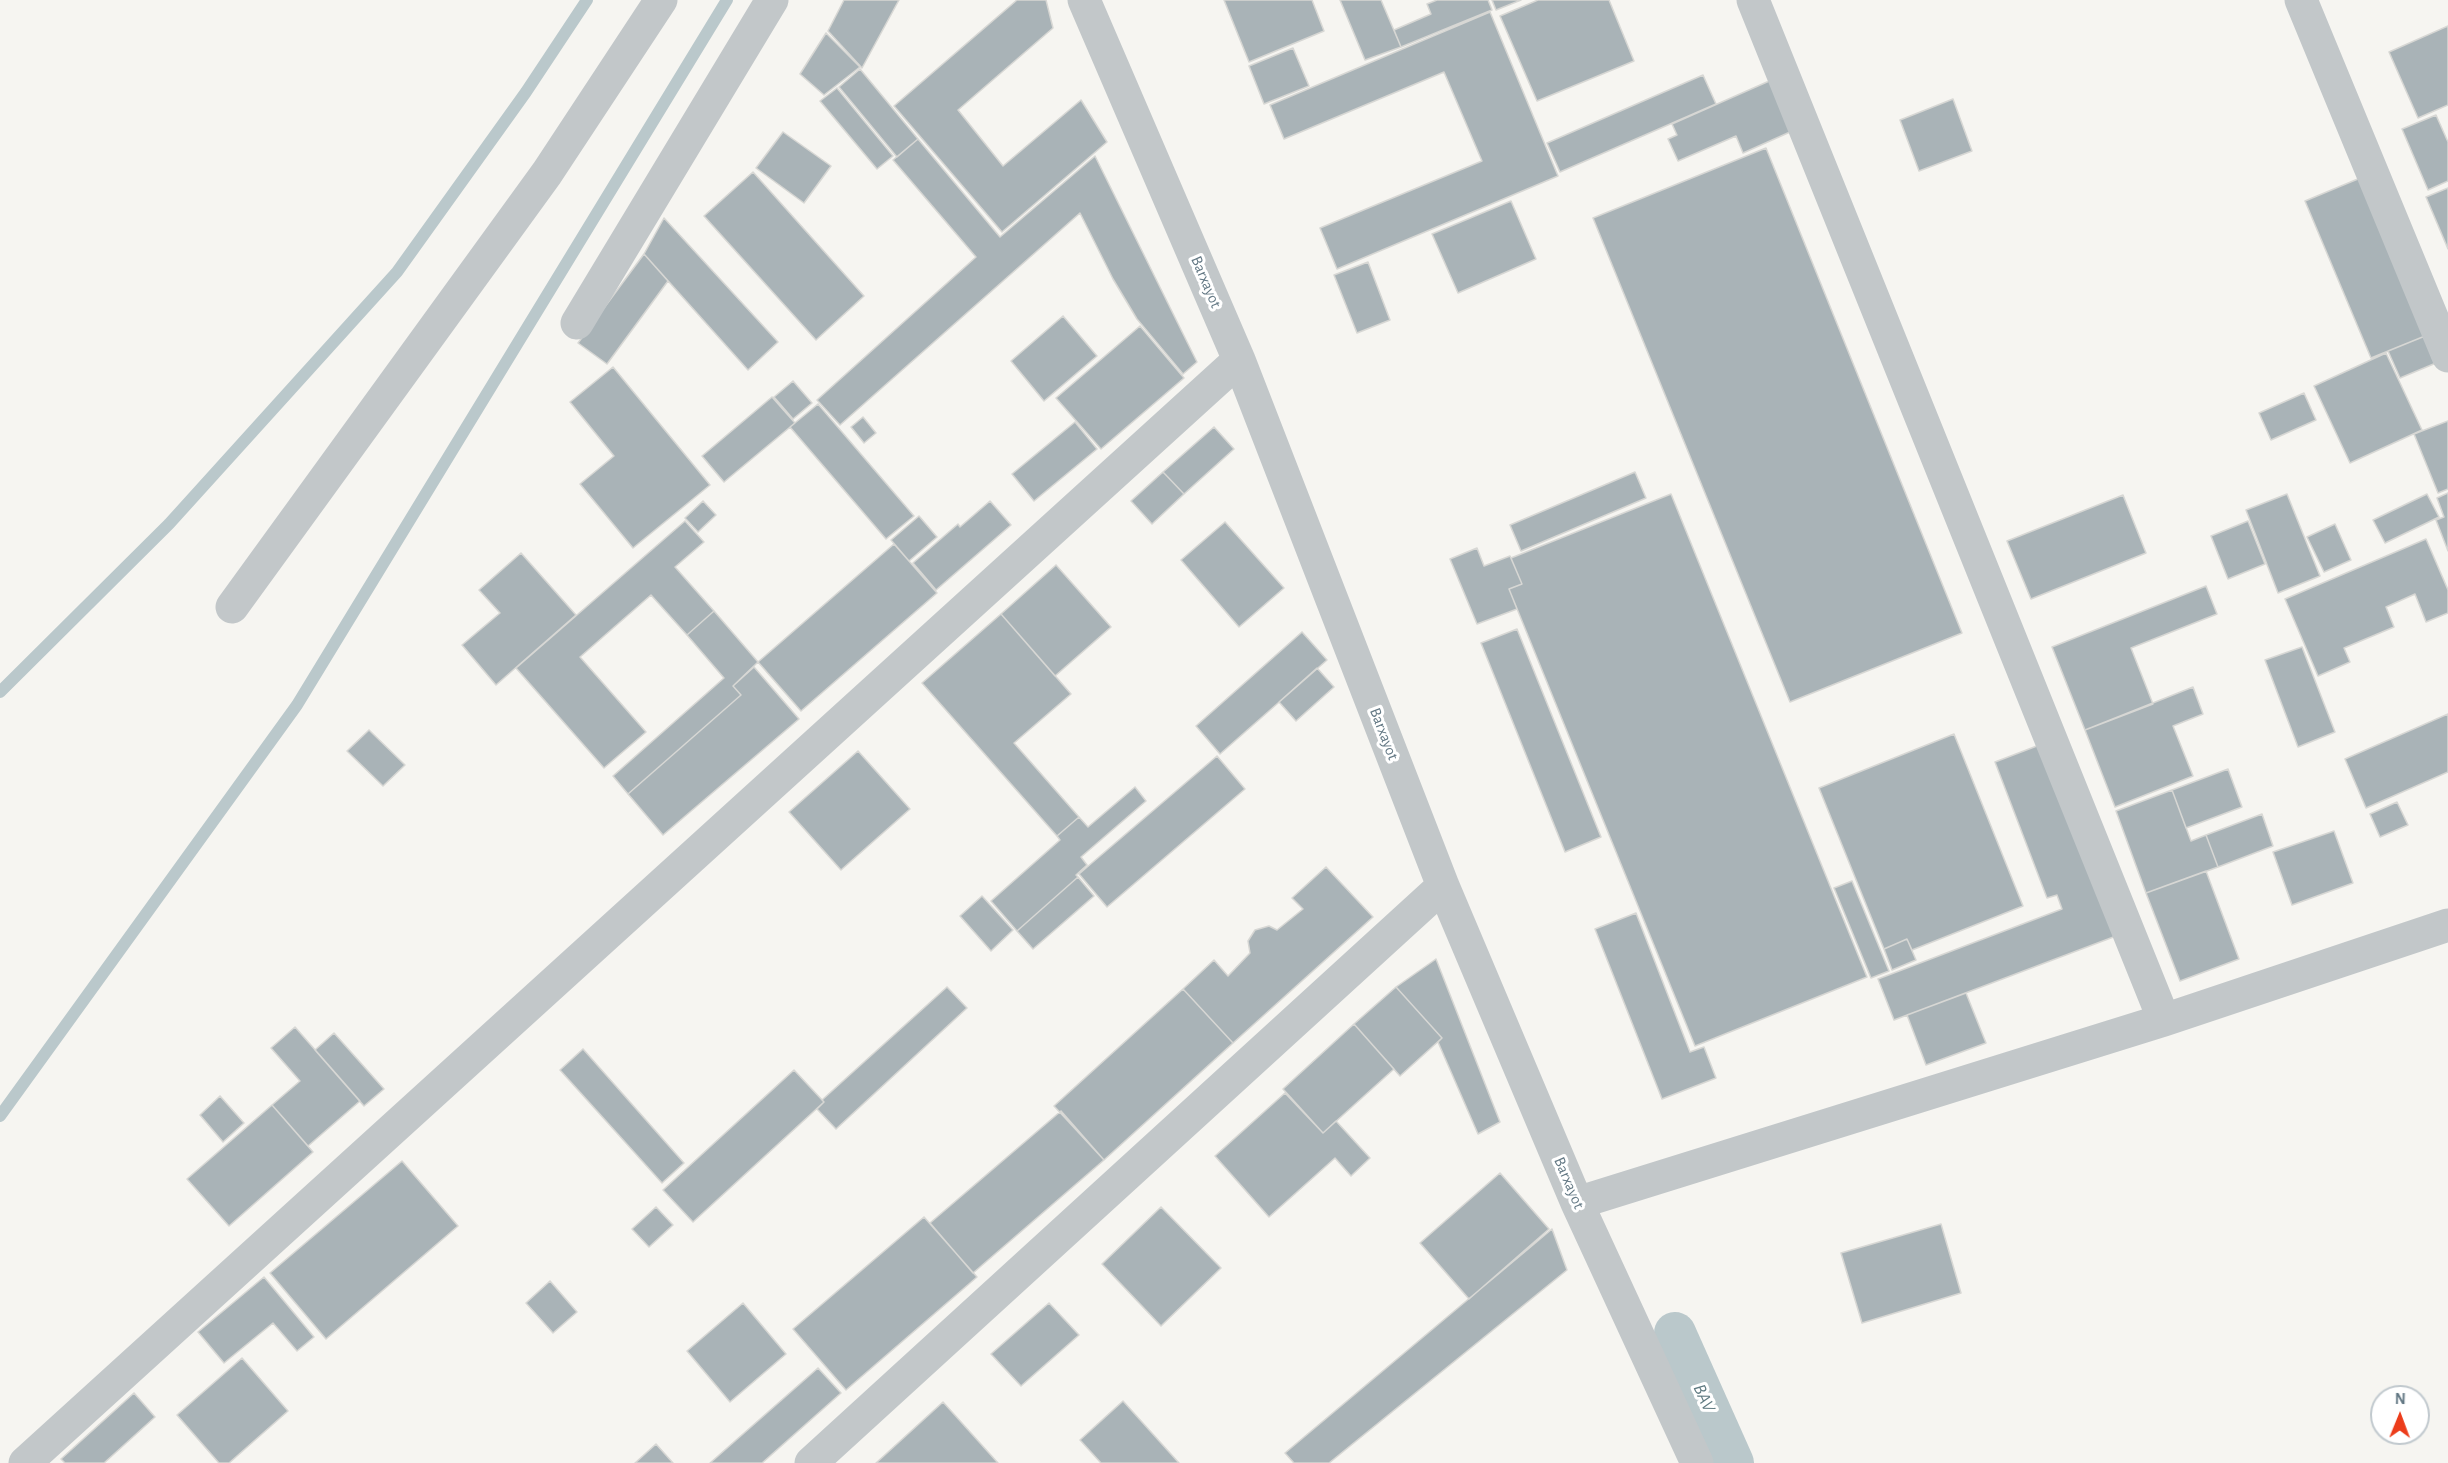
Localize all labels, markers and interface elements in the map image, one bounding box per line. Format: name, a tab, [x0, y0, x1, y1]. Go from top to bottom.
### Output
street label: Barxayot	[1187, 253, 1225, 311]
street label: Barxayot	[1365, 705, 1403, 763]
street label: Barxayot	[1550, 1154, 1588, 1212]
water label: BAV	[1688, 1381, 1720, 1415]
north arrow	[2370, 1385, 2430, 1445]
text: N	[2395, 1391, 2406, 1407]

